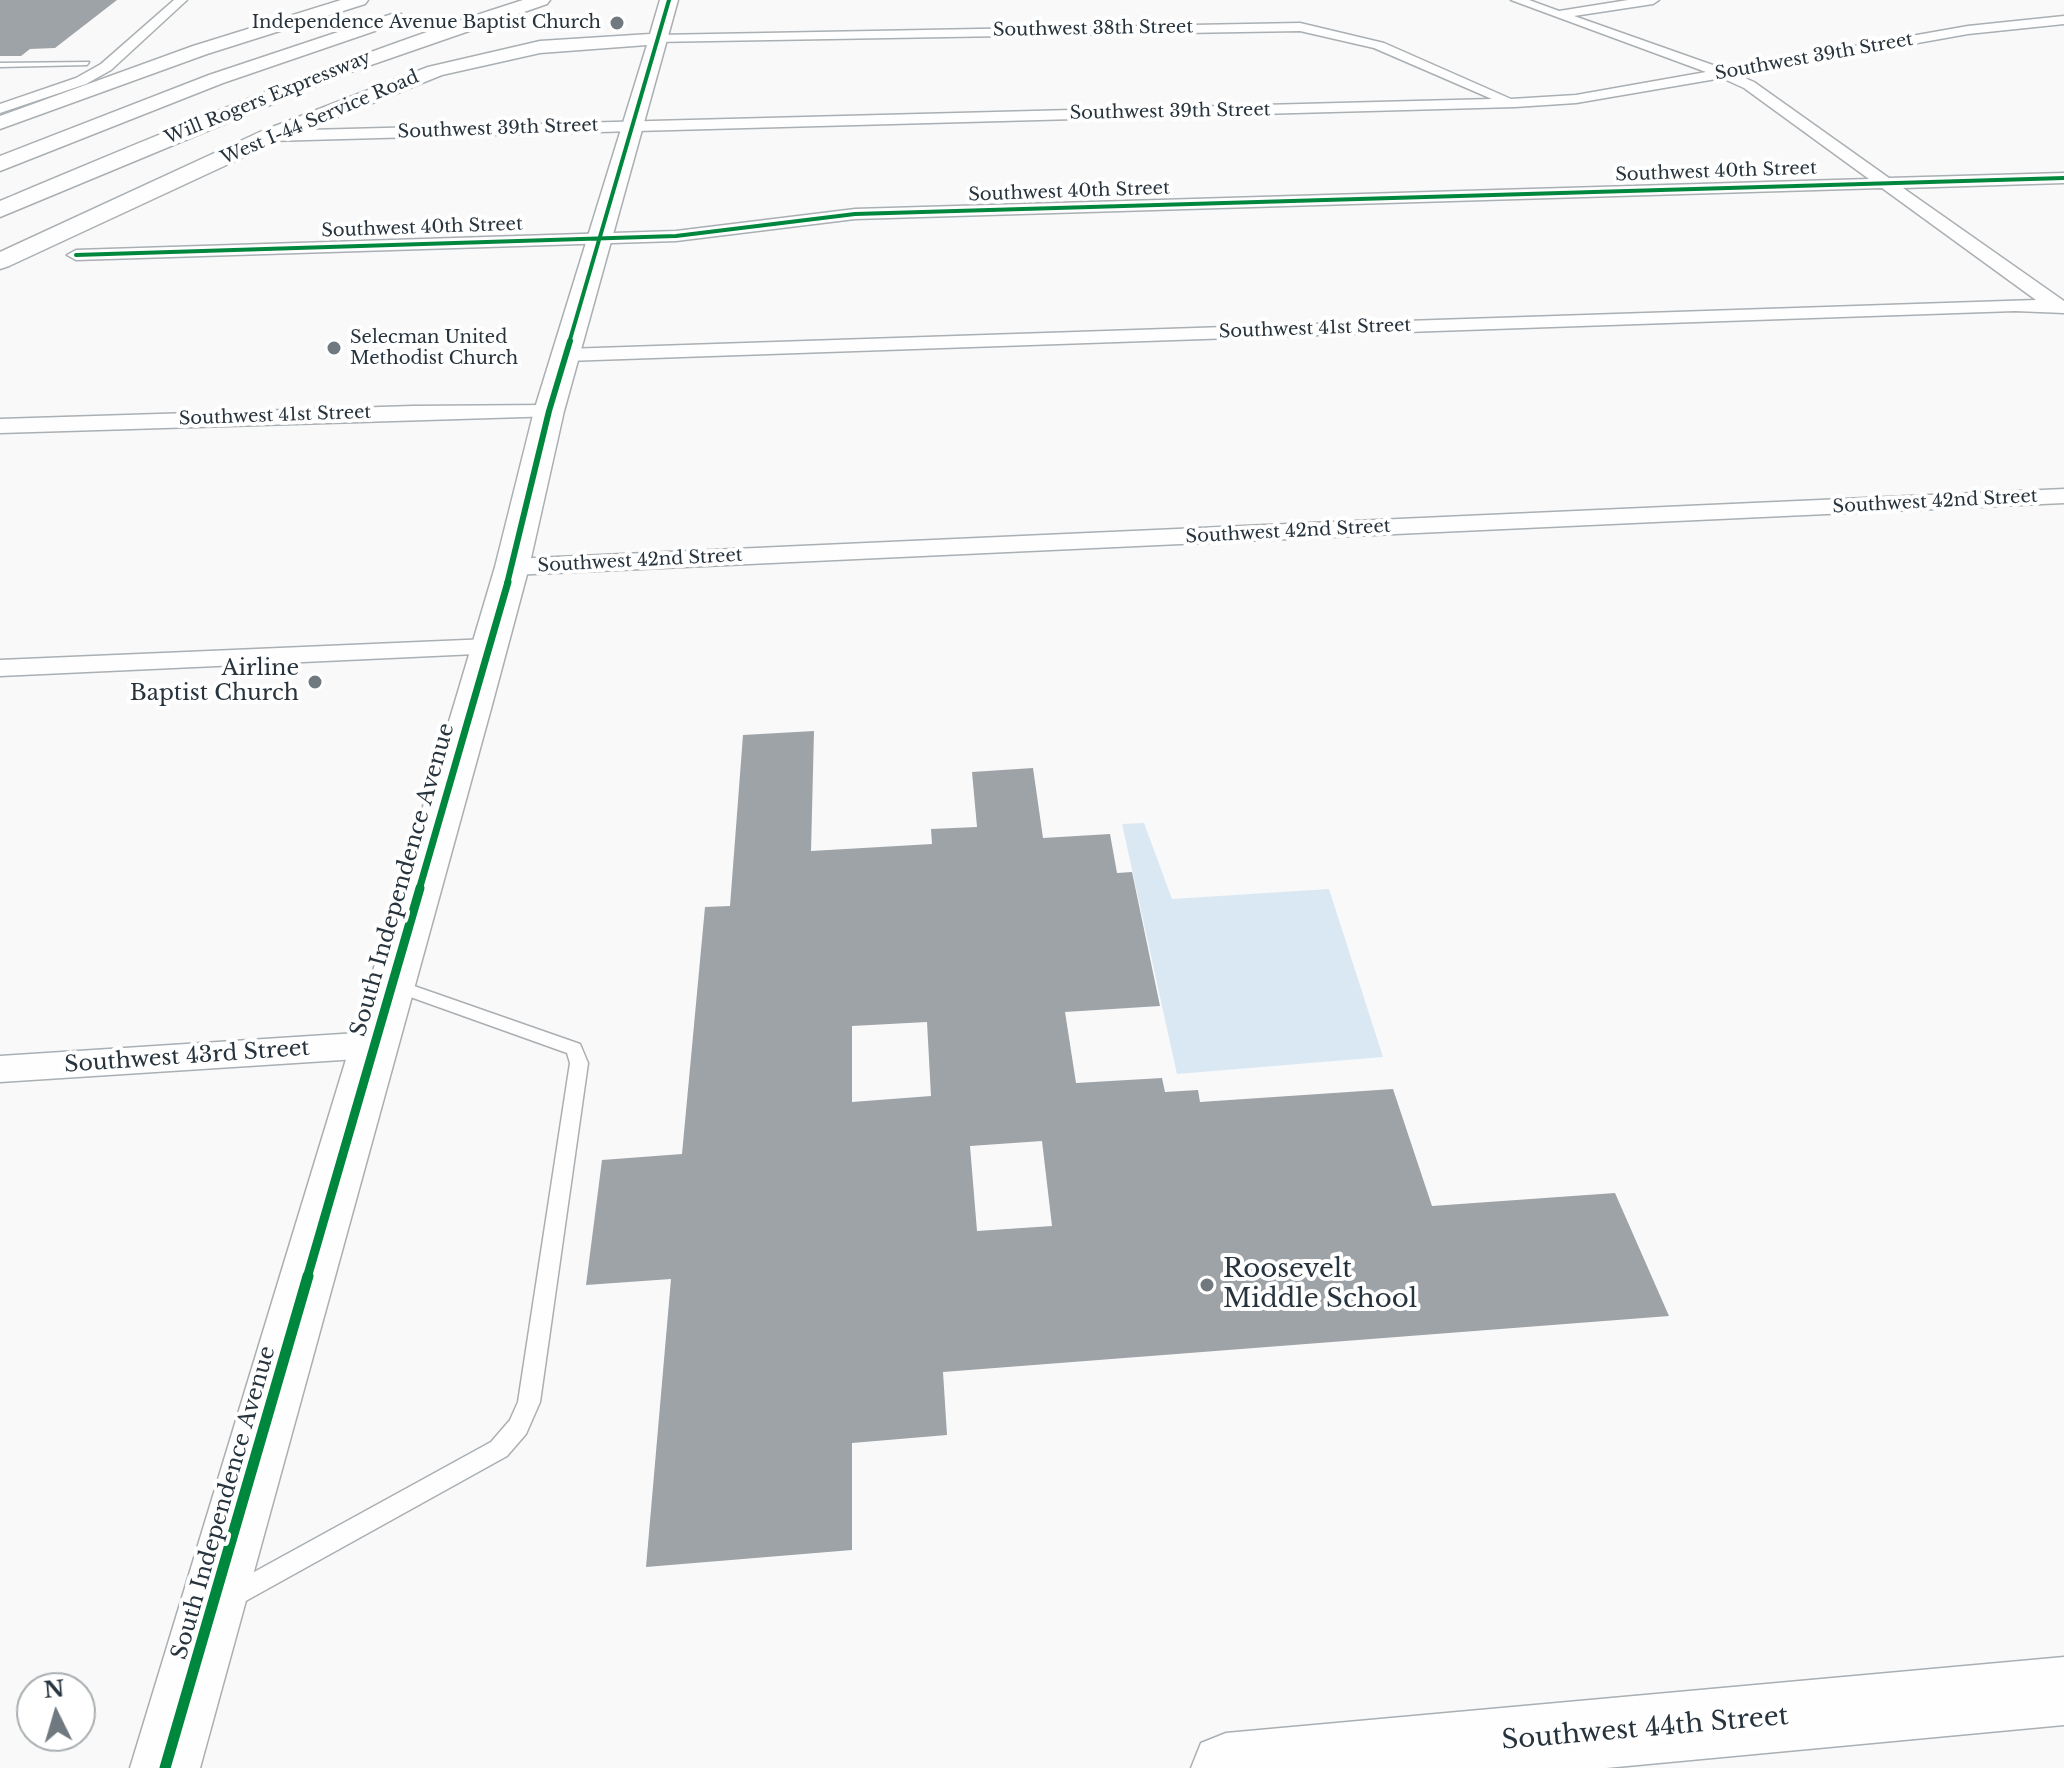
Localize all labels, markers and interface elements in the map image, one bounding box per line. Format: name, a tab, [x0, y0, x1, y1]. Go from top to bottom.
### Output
place label: Independence Avenue Baptist Church	[252, 12, 601, 34]
marker: Independence Avenue Baptist Church	[608, 14, 626, 32]
street label: Southwest 38th Street	[993, 16, 1193, 42]
street label: Southwest 39th Street	[1713, 29, 1915, 85]
street label: Will Rogers Expressway	[162, 47, 374, 149]
street label: West I-44 Service Road	[218, 66, 422, 170]
street label: Southwest 39th Street	[1069, 99, 1271, 125]
street label: Southwest 39th Street	[397, 115, 599, 143]
street label: Southwest 40th Street	[1615, 158, 1817, 186]
street label: Southwest 40th Street	[968, 178, 1170, 206]
street label: Southwest 40th Street	[321, 214, 523, 242]
street label: Southwest 41st Street	[1218, 315, 1412, 343]
place label: Selecman United Methodist Church	[350, 327, 518, 370]
marker: Selecman United Methodist Church	[325, 339, 343, 357]
street label: Southwest 41st Street	[178, 402, 372, 430]
street label: Southwest 42nd Street	[1832, 486, 2038, 518]
street label: Southwest 42nd Street	[1185, 516, 1391, 548]
street label: Southwest 42nd Street	[537, 545, 743, 577]
place label: Airline Baptist Church	[130, 656, 299, 708]
marker: Airline Baptist Church	[306, 673, 324, 691]
street label: South Independence Avenue	[346, 720, 460, 1040]
street label: Southwest 43rd Street	[63, 1035, 311, 1079]
place label: Roosevelt Middle School	[1223, 1254, 1417, 1316]
marker: Roosevelt Middle School	[1198, 1276, 1216, 1294]
street label: South Independence Avenue	[167, 1343, 281, 1663]
north arrow	[16, 1672, 96, 1752]
text: N	[43, 1675, 66, 1704]
street label: Southwest 44th Street	[1500, 1701, 1790, 1757]

